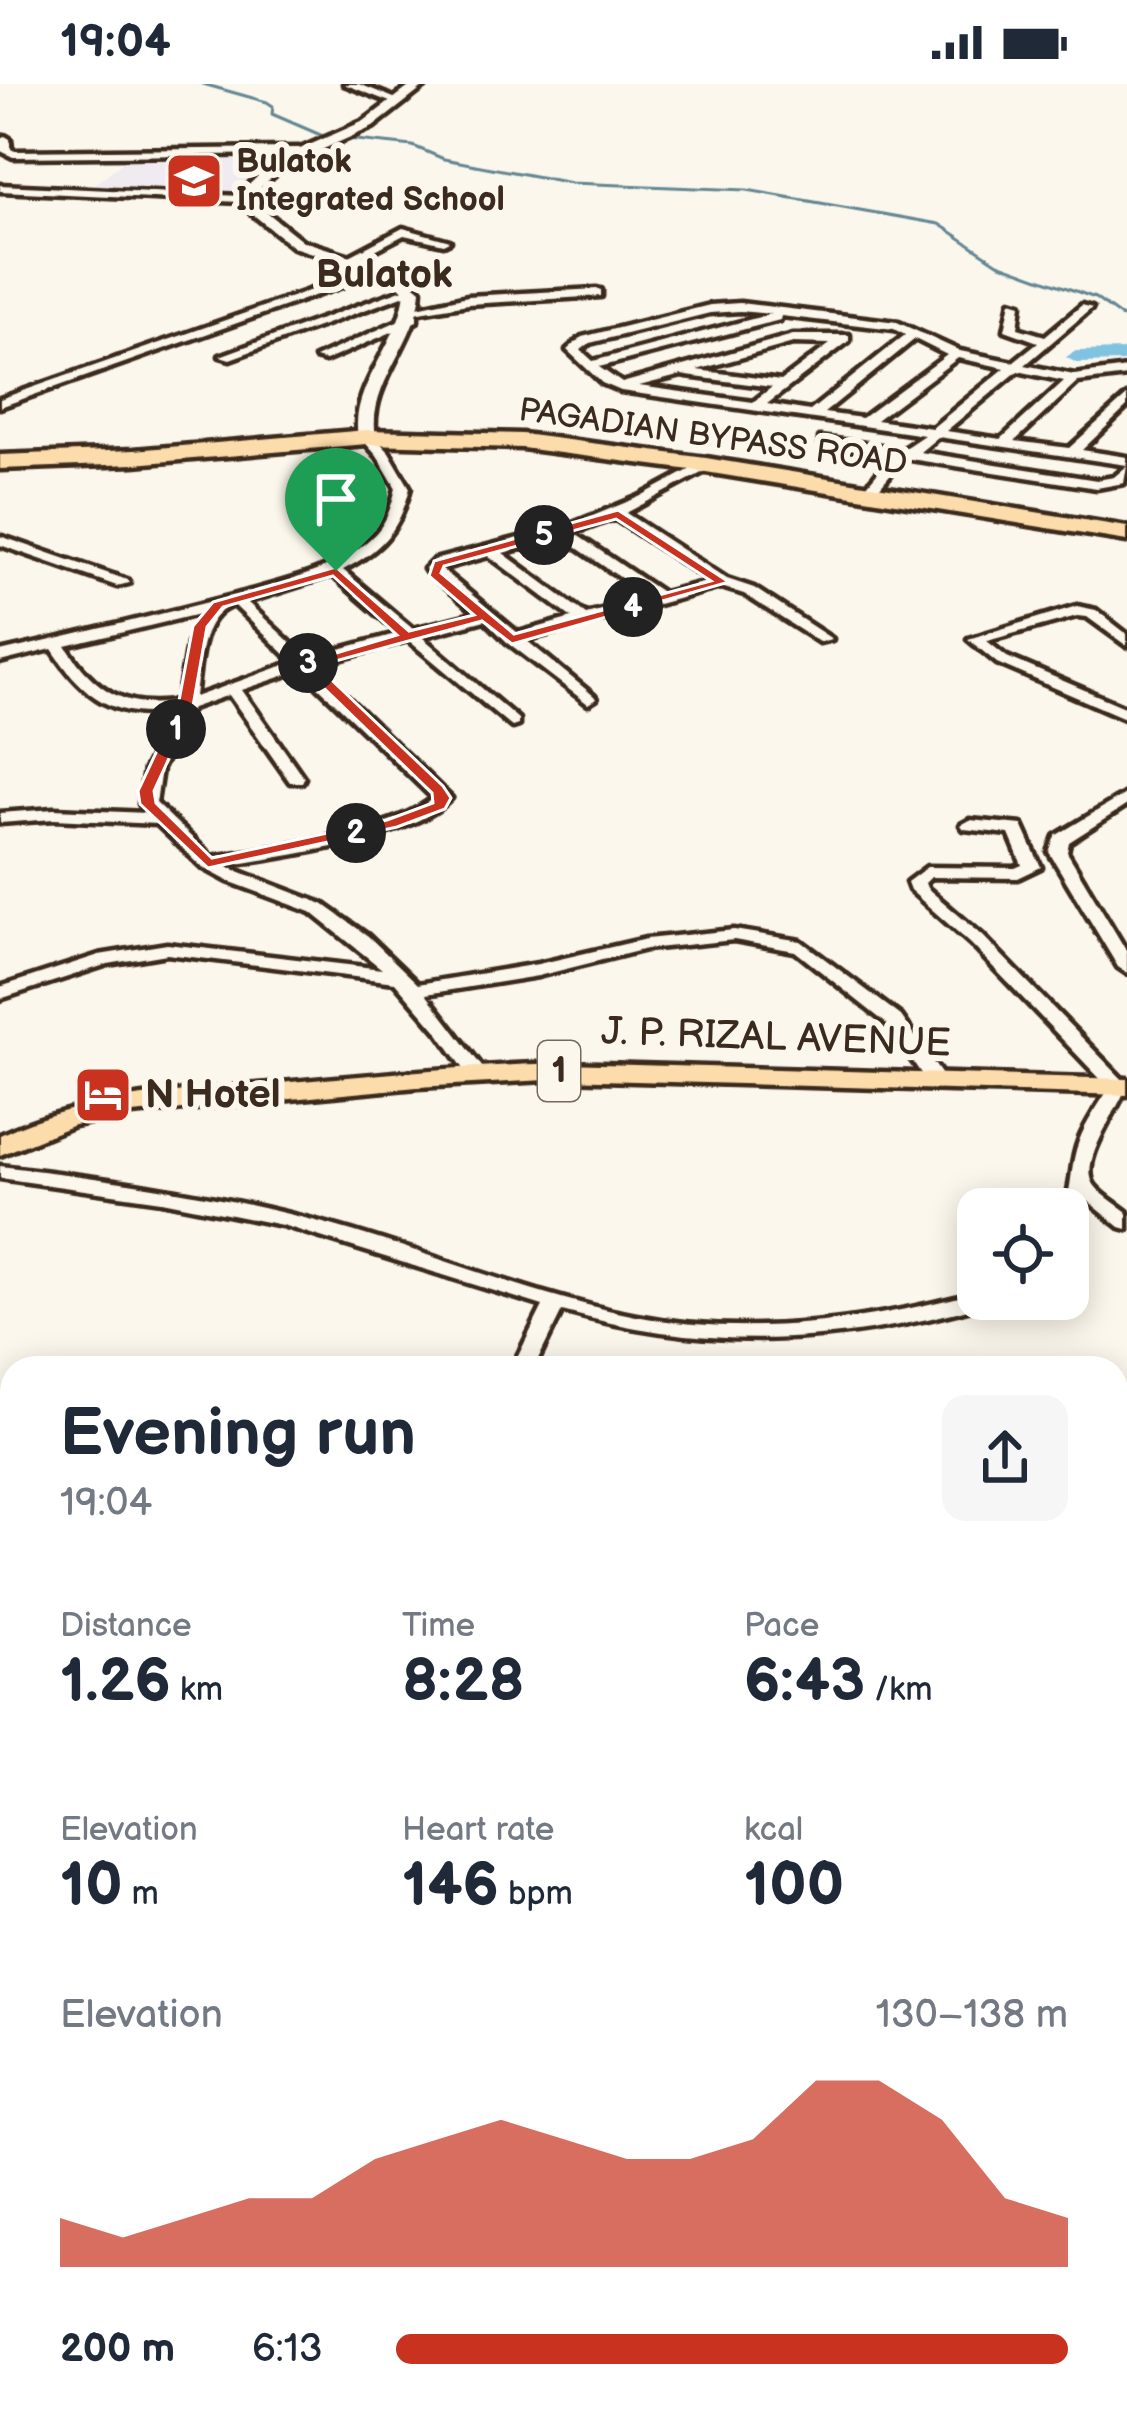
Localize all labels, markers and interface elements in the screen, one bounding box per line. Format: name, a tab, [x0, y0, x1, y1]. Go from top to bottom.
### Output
text: 19:04	[60, 15, 171, 70]
place label: Bulatok Integrated School	[236, 142, 505, 220]
school or university icon: Bulatok Integrated School	[163, 150, 225, 212]
district label: Bulatok	[316, 252, 452, 299]
street label: PAGADIAN BYPASS ROAD	[516, 390, 910, 484]
pin	[285, 448, 387, 571]
icon: arrive	[303, 466, 369, 532]
pin: 5	[514, 505, 574, 565]
text: 5	[534, 515, 554, 555]
pin: 4	[603, 577, 663, 637]
text: 4	[623, 587, 643, 627]
pin: 3	[278, 633, 338, 693]
text: 3	[298, 643, 318, 683]
pin: 1	[146, 699, 206, 759]
text: 1	[169, 709, 183, 749]
pin: 2	[326, 803, 386, 863]
text: 2	[346, 813, 366, 853]
street label: J. P. RIZAL AVENUE	[600, 1008, 952, 1068]
road number: 1	[538, 1041, 580, 1101]
hotel icon: N Hotel	[72, 1064, 134, 1126]
place label: N Hotel	[145, 1072, 281, 1119]
map controls	[957, 1188, 1089, 1320]
button: locate	[957, 1188, 1089, 1320]
text: Evening run	[60, 1395, 416, 1474]
button: share	[942, 1395, 1068, 1521]
text: 19:04	[60, 1480, 152, 1527]
text: Distance	[60, 1606, 192, 1646]
text: Time	[402, 1606, 475, 1646]
text: Pace	[744, 1606, 819, 1646]
text: 1.26	[60, 1646, 171, 1718]
text: 8:28	[402, 1646, 524, 1718]
text: 6:43	[744, 1646, 865, 1718]
text: km	[171, 1670, 223, 1710]
text: /km	[865, 1670, 932, 1710]
text: Elevation	[60, 1810, 198, 1850]
text: Heart rate	[402, 1810, 554, 1850]
text: kcal	[744, 1810, 803, 1850]
text: 10	[60, 1850, 123, 1922]
text: 146	[402, 1850, 499, 1922]
text: 100	[744, 1850, 844, 1922]
text: m	[123, 1874, 159, 1914]
text: bpm	[499, 1874, 573, 1914]
text: Elevation	[60, 1992, 223, 2039]
text: 130–138 m	[876, 1992, 1068, 2039]
text: 200 m	[60, 2326, 175, 2373]
text: 6:13	[252, 2326, 323, 2373]

